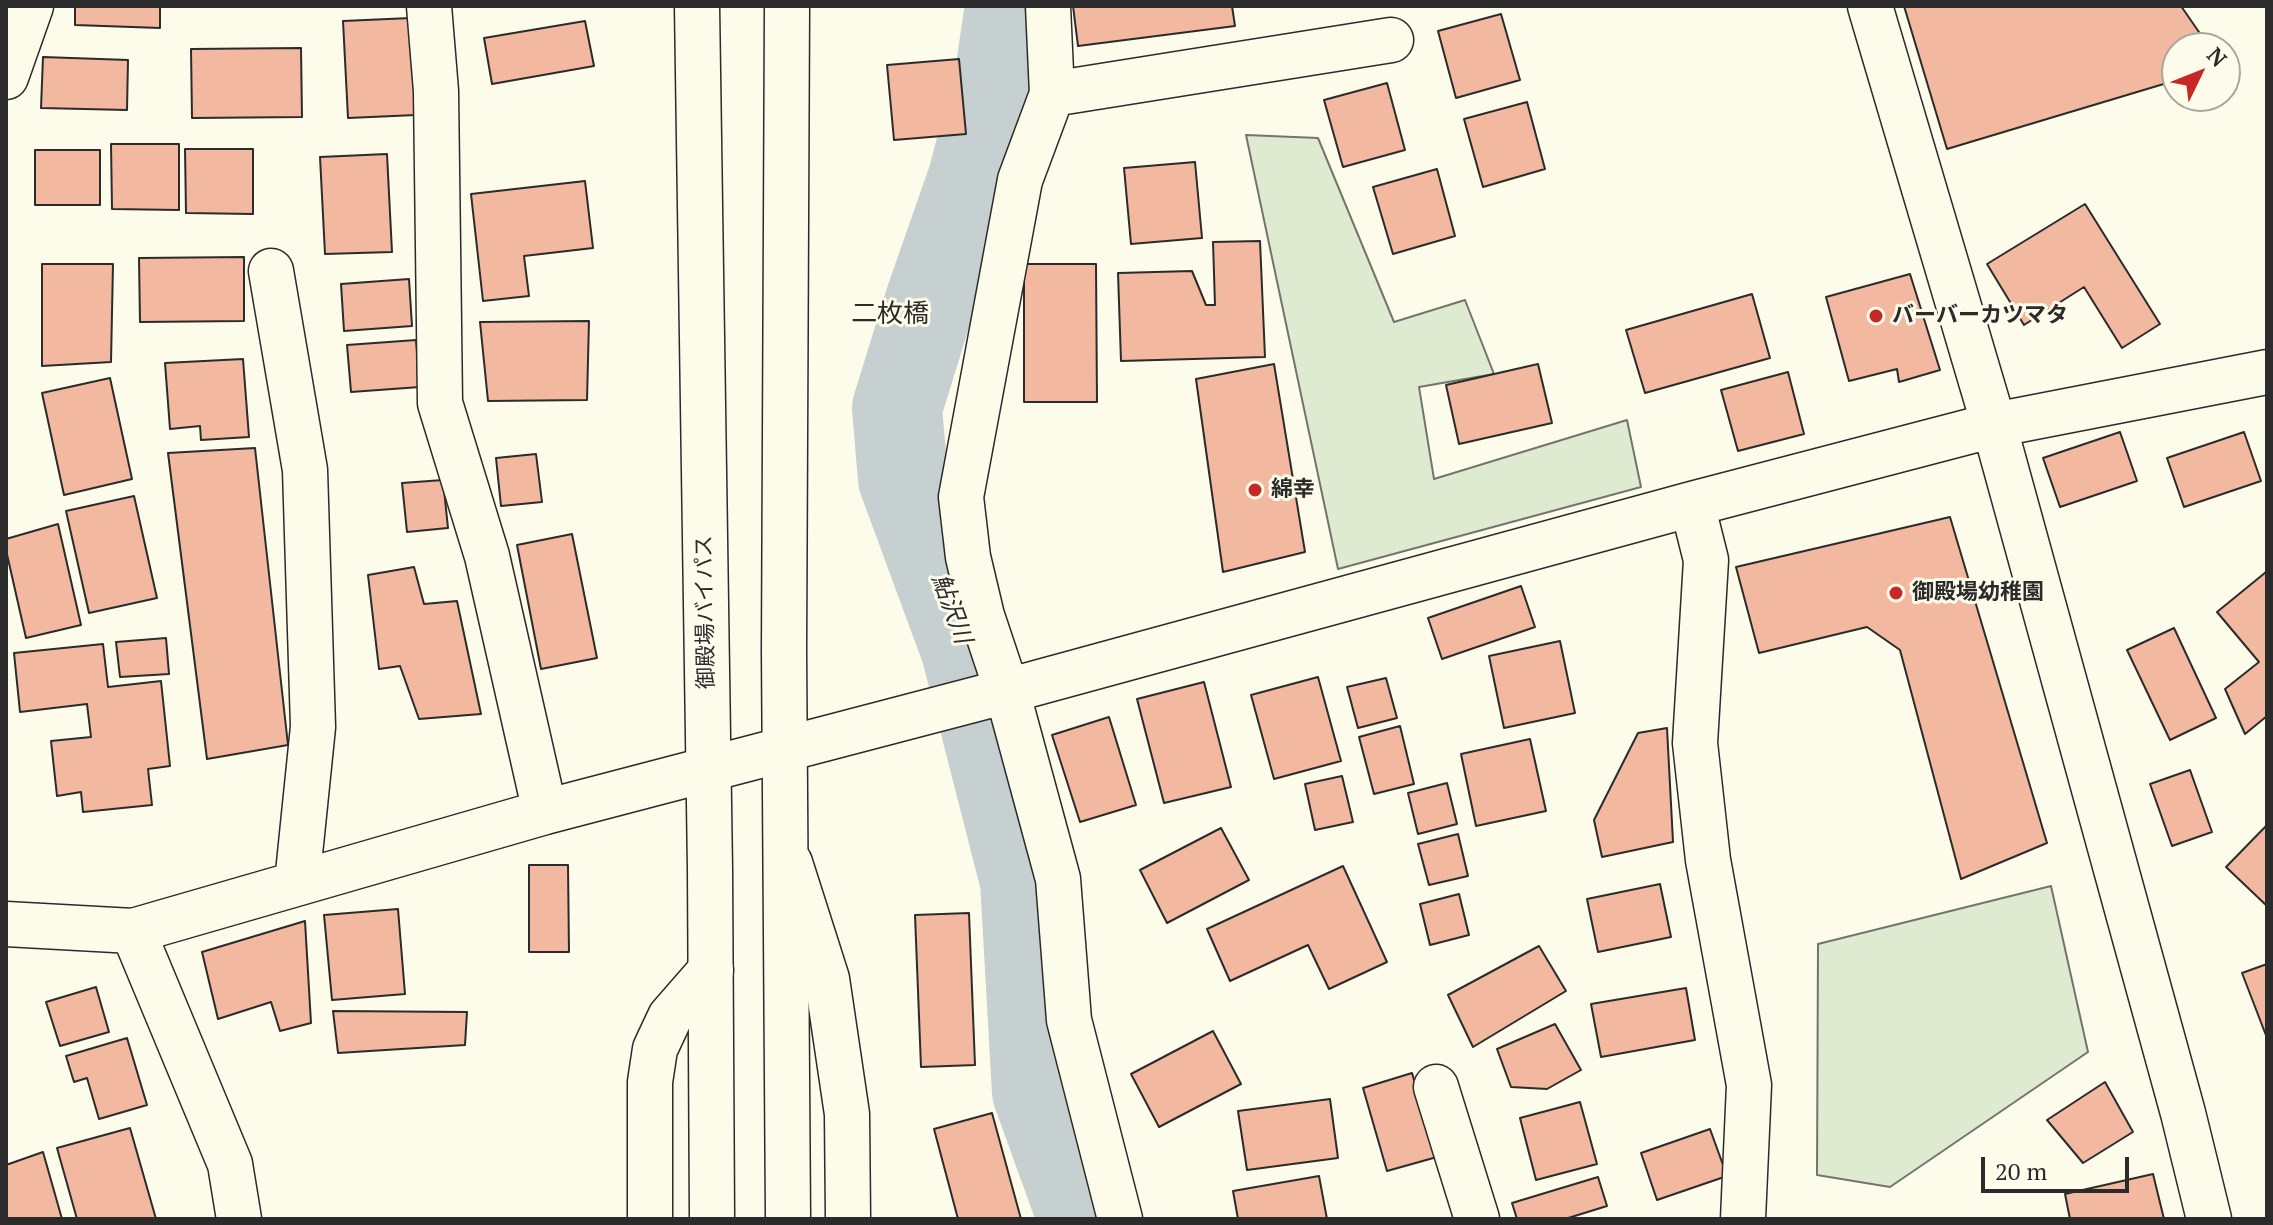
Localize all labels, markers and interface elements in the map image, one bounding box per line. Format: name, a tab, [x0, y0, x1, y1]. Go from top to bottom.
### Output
north arrow	[2161, 32, 2241, 112]
text: N	[2201, 41, 2234, 73]
district label: 二枚橋	[851, 299, 929, 331]
place label: バーバーカツマタ	[1892, 303, 2068, 329]
marker: バーバーカツマタ	[1867, 307, 1885, 325]
place label: 綿幸	[1271, 477, 1315, 503]
marker: 綿幸	[1246, 481, 1264, 499]
street label: 御殿場バイパス	[691, 535, 721, 689]
water label: 鮎沢川	[925, 570, 977, 648]
place label: 御殿場幼稚園	[1912, 580, 2044, 606]
marker: 御殿場幼稚園	[1887, 584, 1905, 602]
scale bar	[1985, 1141, 2133, 1191]
text: 20 m	[1995, 1155, 2047, 1187]

